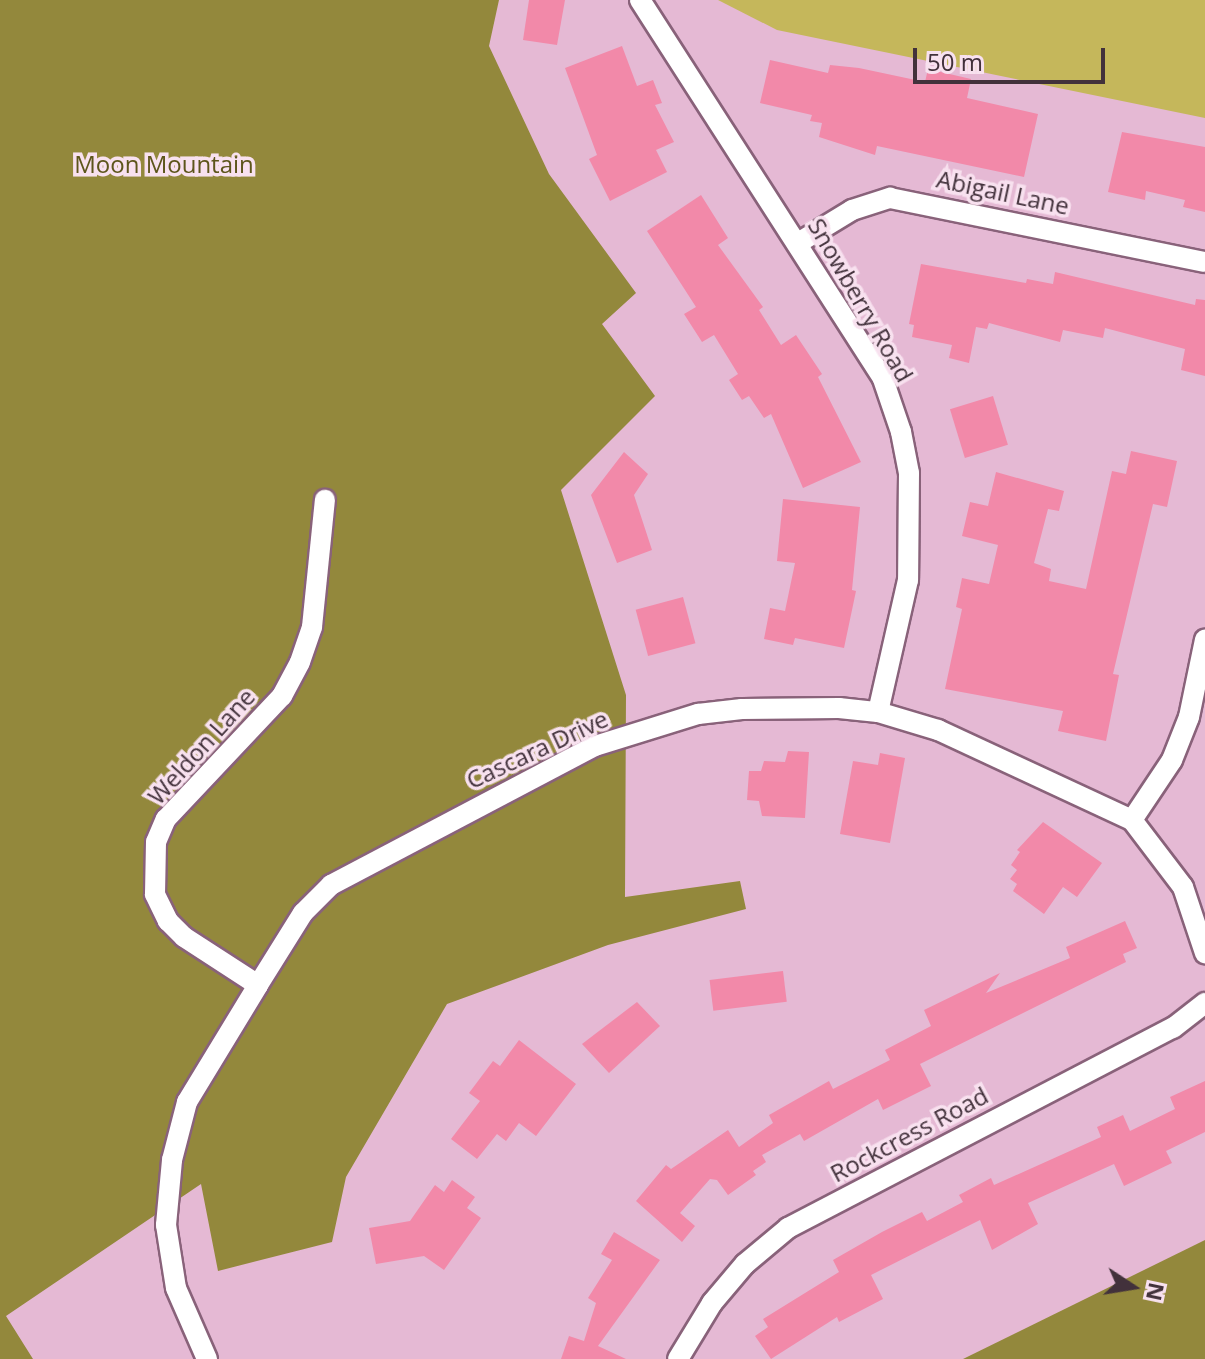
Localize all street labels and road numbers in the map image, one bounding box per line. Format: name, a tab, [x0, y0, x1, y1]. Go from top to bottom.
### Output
street label: Abigail Lane	[934, 164, 1072, 220]
street label: Snowberry Road	[802, 213, 920, 387]
street label: Weldon Lane	[142, 682, 260, 810]
street label: Cascara Drive	[462, 704, 612, 794]
street label: Rockcress Road	[825, 1080, 993, 1188]

